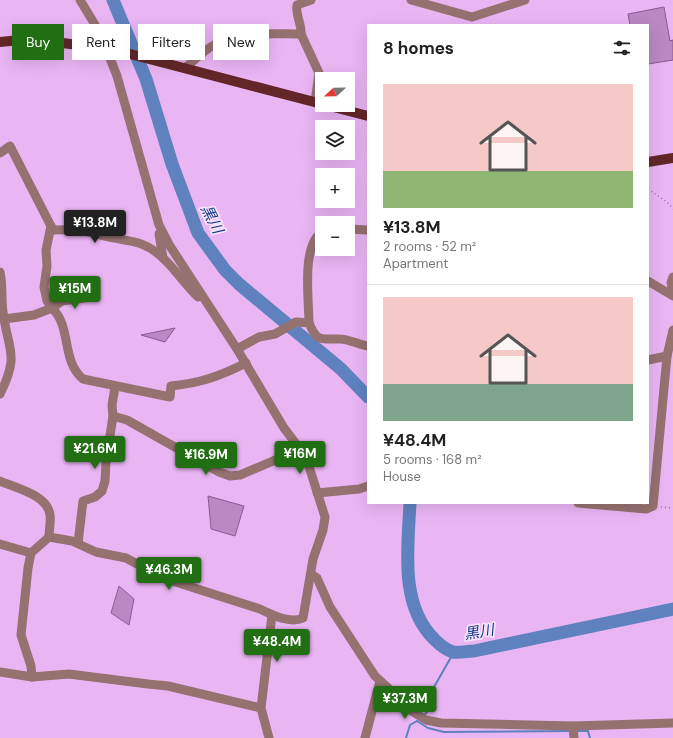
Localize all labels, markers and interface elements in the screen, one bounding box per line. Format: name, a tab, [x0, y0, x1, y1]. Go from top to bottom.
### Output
chip: Buy	[12, 24, 64, 60]
chip: Rent	[72, 24, 130, 60]
chip: Filters	[138, 24, 205, 60]
chip: New	[213, 24, 269, 60]
text: 8 homes	[383, 37, 454, 59]
icon: filters	[611, 37, 633, 59]
north arrow	[315, 72, 355, 112]
map controls	[315, 72, 355, 256]
icon: home	[472, 110, 544, 182]
button: layers	[315, 120, 355, 160]
button: +	[315, 168, 355, 208]
water label: 黒川	[196, 201, 229, 239]
pin: ¥13.8M	[62, 210, 128, 244]
text: ¥13.8M	[73, 214, 117, 231]
button: −	[315, 216, 355, 256]
text: ¥13.8M	[383, 216, 441, 238]
text: 2 rooms · 52 m²	[383, 238, 476, 255]
text: Apartment	[383, 255, 448, 272]
pin: ¥15M	[51, 276, 99, 310]
text: ¥15M	[59, 280, 91, 297]
icon: home	[472, 323, 544, 395]
text: ¥48.4M	[383, 429, 446, 451]
pin: ¥21.6M	[62, 436, 128, 470]
text: ¥21.6M	[73, 440, 117, 457]
pin: ¥16M	[276, 441, 324, 475]
pin: ¥16.9M	[173, 442, 239, 476]
text: ¥16M	[284, 445, 316, 462]
text: ¥16.9M	[184, 446, 228, 463]
text: 5 rooms · 168 m²	[383, 451, 481, 468]
text: House	[383, 468, 421, 485]
pin: ¥46.3M	[136, 557, 202, 591]
text: ¥46.3M	[145, 561, 193, 578]
water label: 黒川	[463, 619, 497, 644]
pin: ¥48.4M	[244, 629, 310, 663]
text: ¥48.4M	[253, 633, 301, 650]
pin: ¥37.3M	[372, 686, 438, 720]
text: ¥37.3M	[382, 690, 428, 707]

